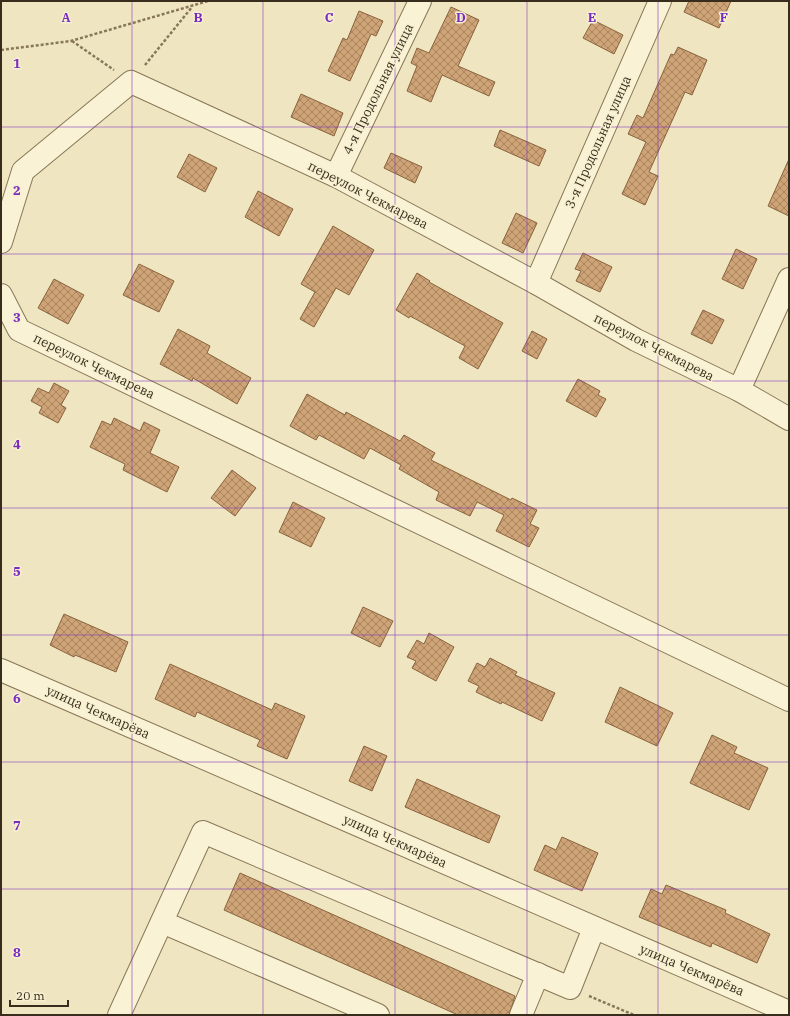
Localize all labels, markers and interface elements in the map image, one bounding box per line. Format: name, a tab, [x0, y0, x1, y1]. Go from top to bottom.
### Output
text: A	[61, 9, 71, 26]
text: B	[193, 9, 203, 26]
text: C	[325, 9, 334, 26]
text: D	[456, 9, 466, 26]
text: E	[588, 9, 596, 26]
text: F	[720, 9, 728, 26]
street label: 4-я Продольная улица	[339, 21, 417, 157]
text: 1	[13, 55, 21, 72]
street label: 3-я Продольная улица	[561, 73, 635, 211]
street label: переулок Чекмарева	[305, 157, 431, 233]
text: 2	[13, 182, 21, 199]
text: 3	[13, 309, 21, 326]
street label: переулок Чекмарева	[591, 309, 717, 385]
street label: переулок Чекмарева	[31, 329, 157, 403]
text: 4	[13, 436, 21, 453]
text: 5	[13, 563, 21, 580]
street label: улица Чекмарёва	[43, 682, 153, 742]
text: 6	[13, 690, 21, 707]
street label: улица Чекмарёва	[340, 811, 450, 871]
text: 7	[13, 817, 21, 834]
street label: улица Чекмарёва	[637, 940, 747, 1000]
text: 8	[13, 944, 21, 961]
scale bar	[10, 982, 68, 1008]
text: 20 m	[16, 988, 45, 1003]

